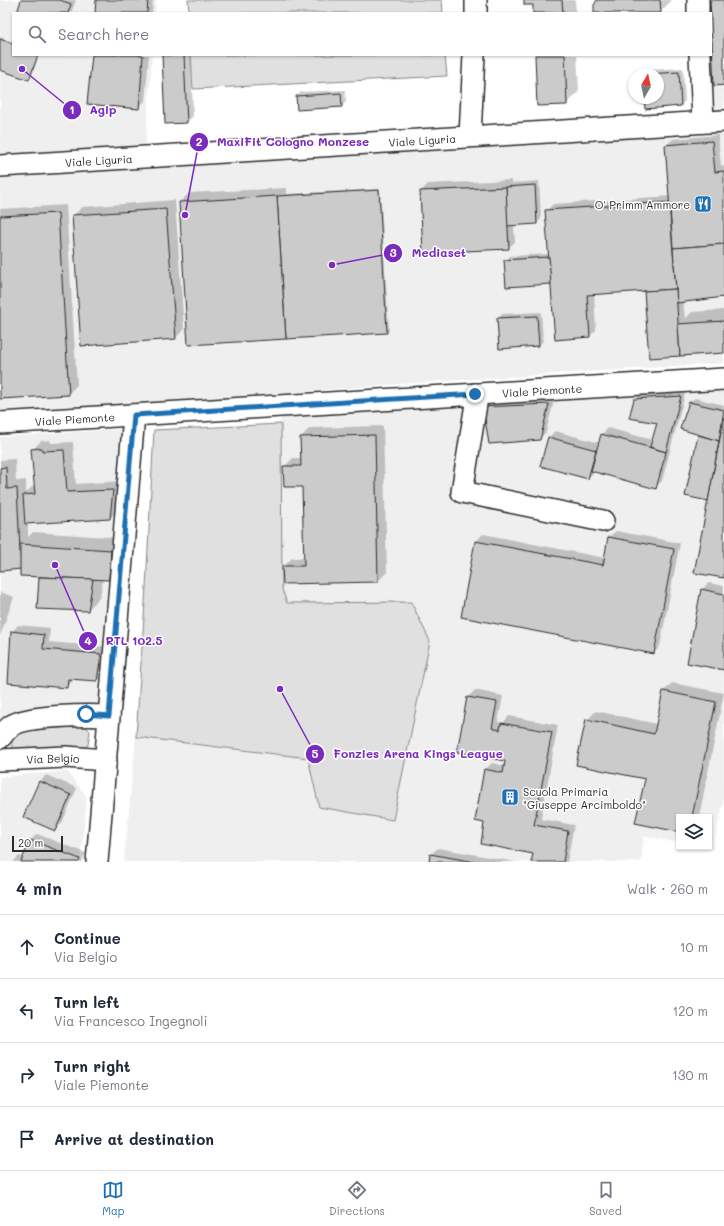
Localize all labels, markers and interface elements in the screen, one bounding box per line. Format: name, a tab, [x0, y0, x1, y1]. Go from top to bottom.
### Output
search box	[12, 12, 712, 56]
icon: search	[26, 23, 48, 45]
text: Search here	[58, 24, 149, 44]
north arrow	[628, 68, 664, 104]
callout: Agip	[62, 98, 125, 122]
text: 1	[69, 101, 75, 117]
text: Agip	[89, 101, 117, 117]
callout: MaxiFit Cologno Monzese	[189, 130, 377, 154]
street label: Viale Liguria	[388, 130, 457, 149]
text: 2	[196, 133, 203, 149]
text: MaxiFit Cologno Monzese	[217, 133, 369, 149]
street label: Viale Liguria	[65, 150, 133, 169]
restaurant icon: O' Primm Ammore	[693, 194, 713, 214]
place label: O' Primm Ammore	[595, 197, 690, 212]
callout: Mediaset	[383, 241, 474, 265]
text: 3	[389, 244, 397, 260]
text: Mediaset	[412, 244, 466, 260]
street label: Viale Piemonte	[501, 380, 583, 400]
route end	[466, 385, 484, 403]
street label: Viale Piemonte	[34, 409, 116, 428]
callout: RTL 102.5	[78, 629, 171, 653]
text: 4	[84, 632, 92, 648]
text: RTL 102.5	[105, 632, 163, 648]
route start	[77, 705, 95, 723]
callout: Fonzies Arena Kings League	[305, 742, 511, 766]
text: 5	[311, 745, 319, 761]
text: Fonzies Arena Kings League	[333, 745, 503, 761]
street label: Via Belgio	[26, 749, 81, 766]
place label: Scuola Primaria "Giuseppe Arcimboldo"	[523, 784, 646, 812]
building icon: Scuola Primaria "Giuseppe Arcimboldo"	[500, 787, 520, 807]
map controls	[676, 814, 712, 850]
button: layers	[676, 814, 712, 850]
scale bar	[12, 834, 63, 853]
text: 20 m	[18, 835, 43, 850]
text: 4 min	[16, 877, 62, 899]
text: Walk · 260 m	[627, 880, 708, 897]
text: Continue	[54, 928, 121, 948]
icon: ahead	[16, 936, 38, 958]
text: 10 m	[680, 938, 708, 955]
text: Via Belgio	[54, 948, 117, 965]
text: Turn left	[54, 992, 119, 1012]
icon: left	[16, 1000, 38, 1022]
text: 120 m	[672, 1002, 708, 1019]
text: Via Francesco Ingegnoli	[54, 1012, 207, 1029]
text: Turn right	[54, 1056, 131, 1076]
icon: right	[16, 1064, 38, 1086]
text: 130 m	[672, 1066, 708, 1083]
text: Viale Piemonte	[54, 1076, 149, 1093]
icon: arrive	[16, 1128, 38, 1150]
text: Arrive at destination	[54, 1129, 214, 1149]
tab: Map	[102, 1179, 125, 1218]
tab: Directions	[329, 1179, 385, 1218]
tab: Saved	[589, 1179, 622, 1218]

